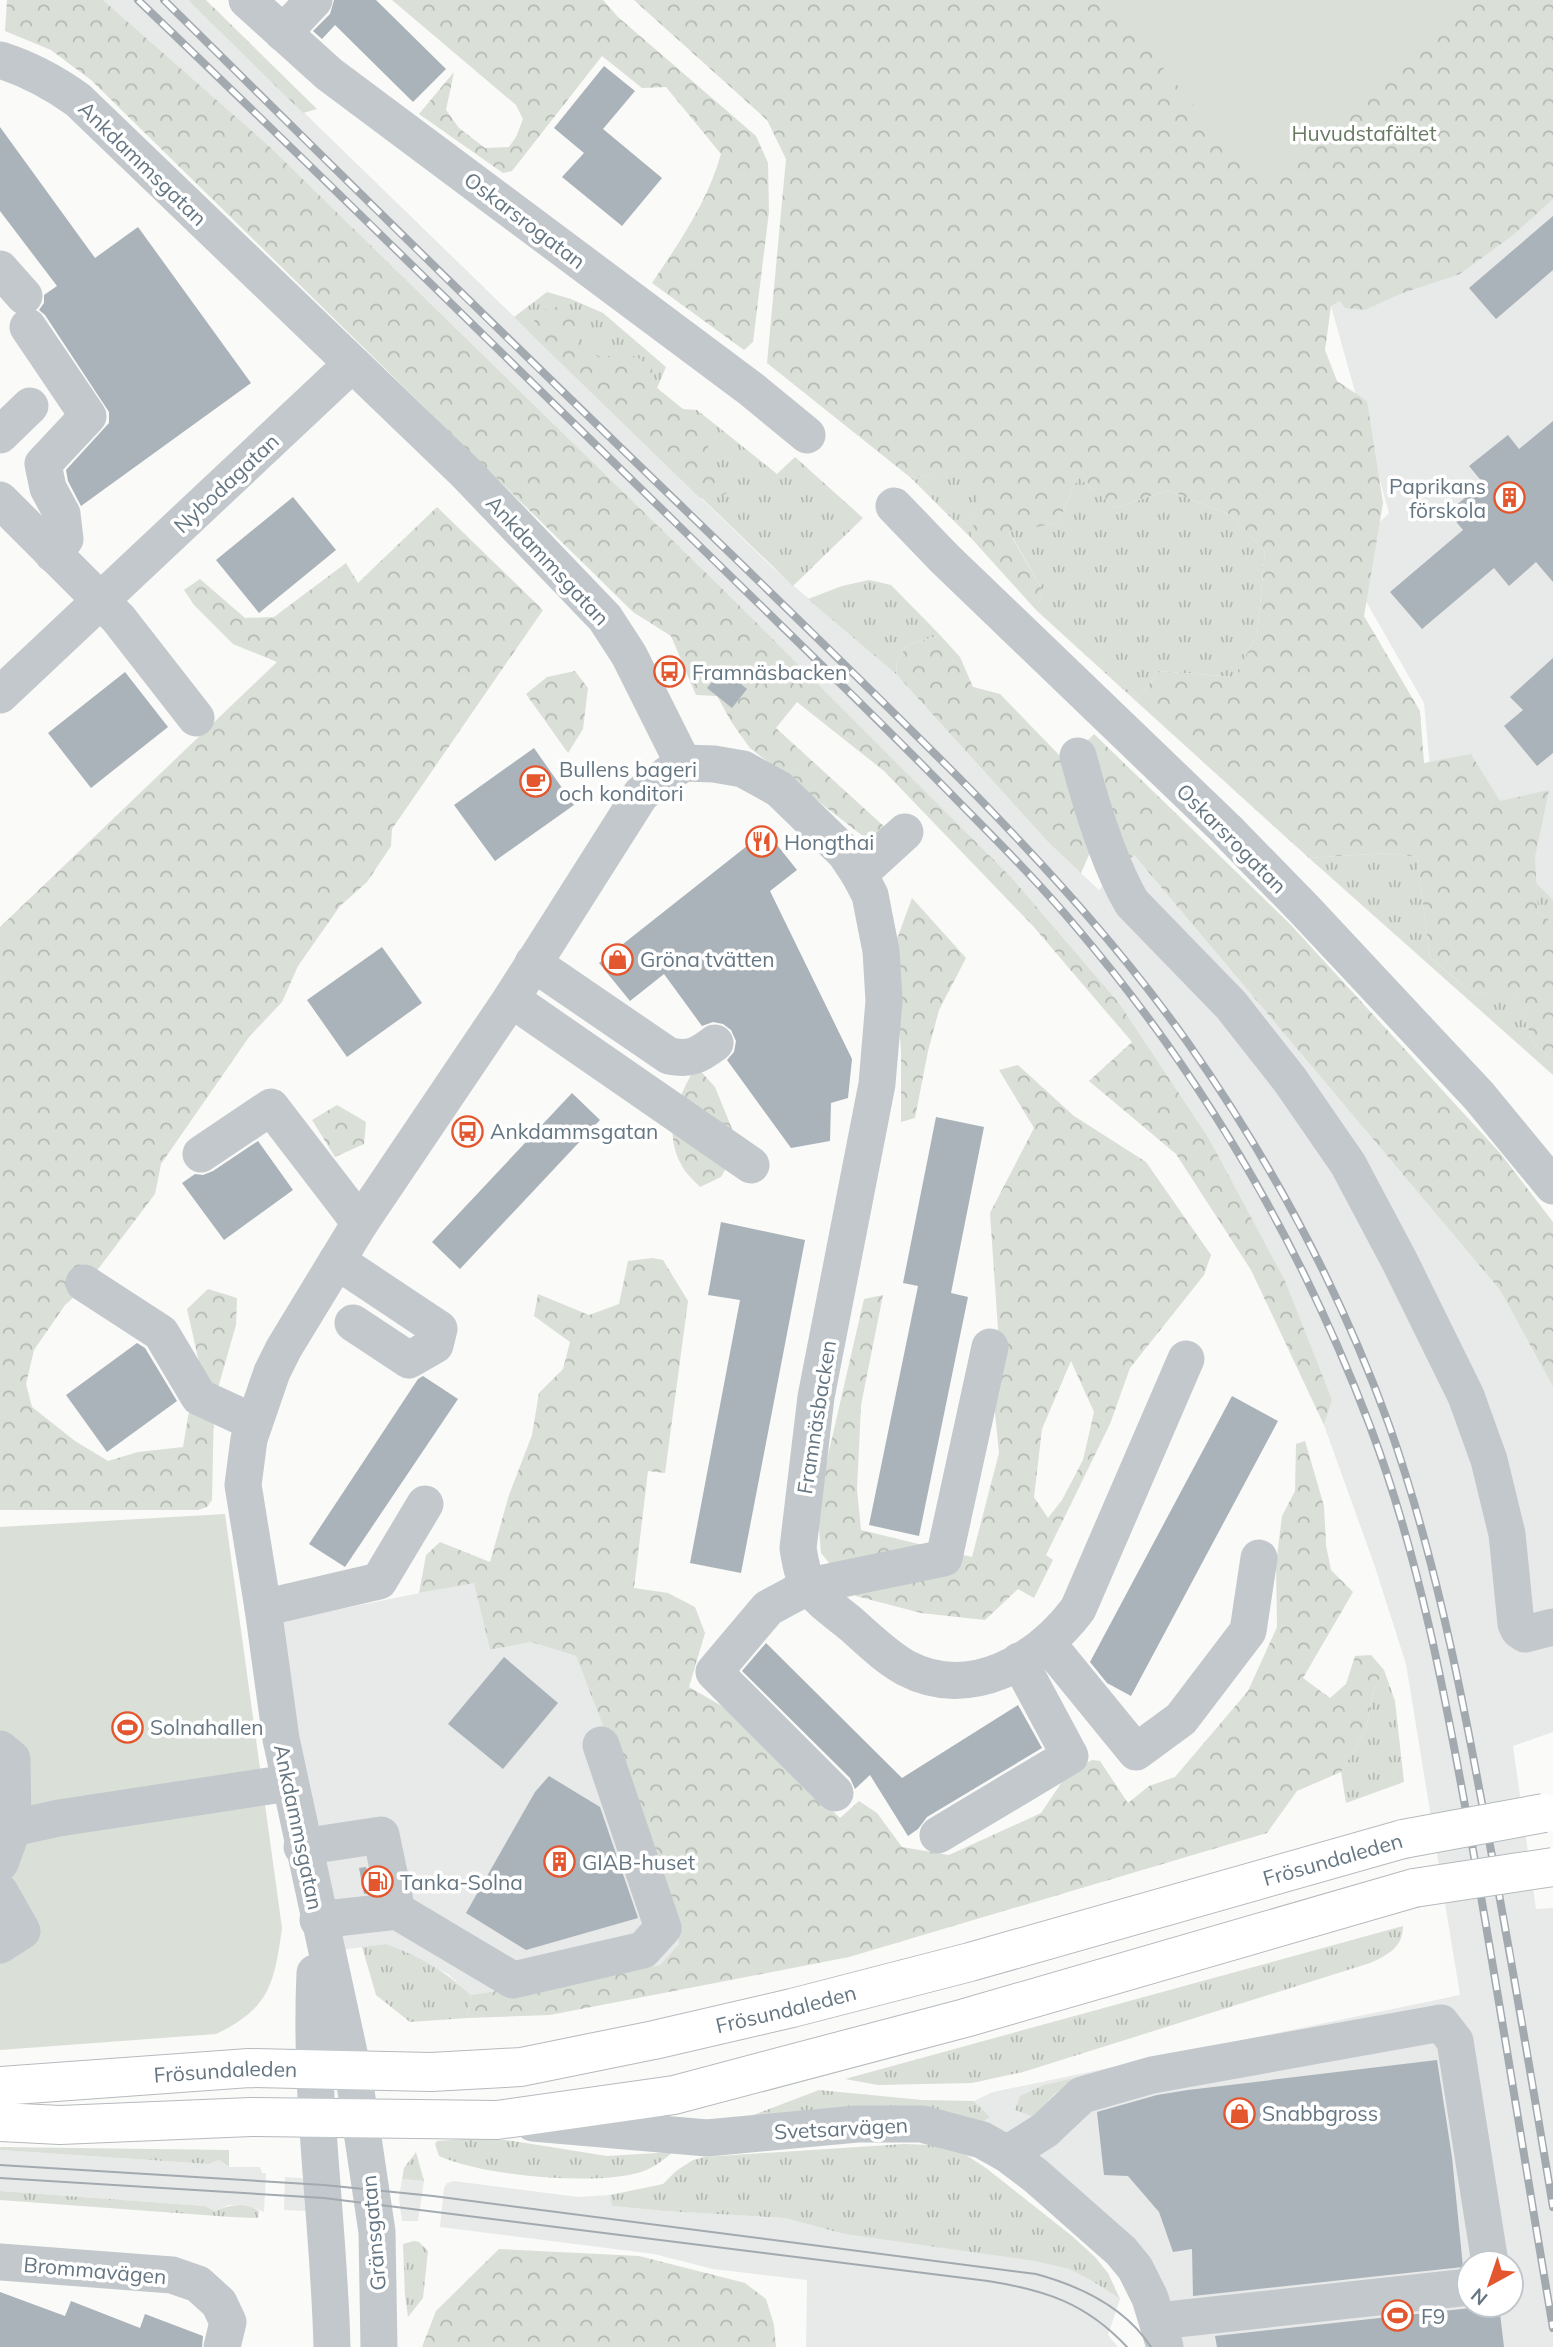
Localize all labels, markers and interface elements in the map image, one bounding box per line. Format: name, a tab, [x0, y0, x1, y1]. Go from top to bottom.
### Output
street label: Ankdammsgatan	[73, 95, 213, 231]
park label: Huvudstafältet	[1291, 120, 1437, 146]
street label: Oskarsrogatan	[459, 166, 591, 274]
street label: Nybodagatan	[168, 428, 284, 538]
place label: Paprikans förskola	[1389, 473, 1486, 523]
building icon: Paprikans förskola	[1492, 481, 1526, 515]
street label: Ankdammsgatan	[481, 490, 615, 630]
bus stop icon: Framnäsbacken	[652, 655, 686, 689]
place label: Framnäsbacken	[692, 659, 847, 685]
place label: Bullens bageri och konditori	[559, 756, 697, 806]
cafe icon: Bullens bageri och konditori	[519, 764, 553, 798]
street label: Oskarsrogatan	[1172, 778, 1292, 898]
restaurant icon: Hongthai	[744, 825, 778, 859]
place label: Hongthai	[784, 829, 874, 855]
shop icon: Gröna tvätten	[600, 942, 634, 976]
place label: Gröna tvätten	[640, 946, 775, 972]
bus stop icon: Ankdammsgatan	[450, 1114, 484, 1148]
place label: Ankdammsgatan	[490, 1118, 658, 1144]
street label: Framnäsbacken	[791, 1338, 841, 1496]
sports icon: Solnahallen	[110, 1710, 144, 1744]
place label: Solnahallen	[150, 1714, 264, 1740]
street label: Ankdammsgatan	[269, 1742, 329, 1912]
street label: Frösundaleden	[1260, 1827, 1405, 1891]
building icon: GIAB-huset	[542, 1845, 576, 1879]
place label: GIAB-huset	[582, 1849, 695, 1875]
fuel station icon: Tanka-Solna	[360, 1865, 394, 1899]
place label: Tanka-Solna	[400, 1869, 523, 1895]
street label: Frösundaleden	[713, 1979, 859, 2038]
street label: Frösundaleden	[153, 2055, 298, 2088]
shop icon: Snabbgross	[1222, 2096, 1256, 2130]
place label: Snabbgross	[1262, 2100, 1378, 2126]
street label: Svetsarvägen	[773, 2112, 909, 2144]
street label: Gränsgatan	[355, 2174, 391, 2292]
north arrow	[1455, 2249, 1525, 2319]
street label: Brommavägen	[22, 2251, 168, 2289]
text: N	[1466, 2283, 1492, 2311]
sports icon: F9	[1381, 2299, 1415, 2333]
place label: F9	[1421, 2303, 1445, 2329]

